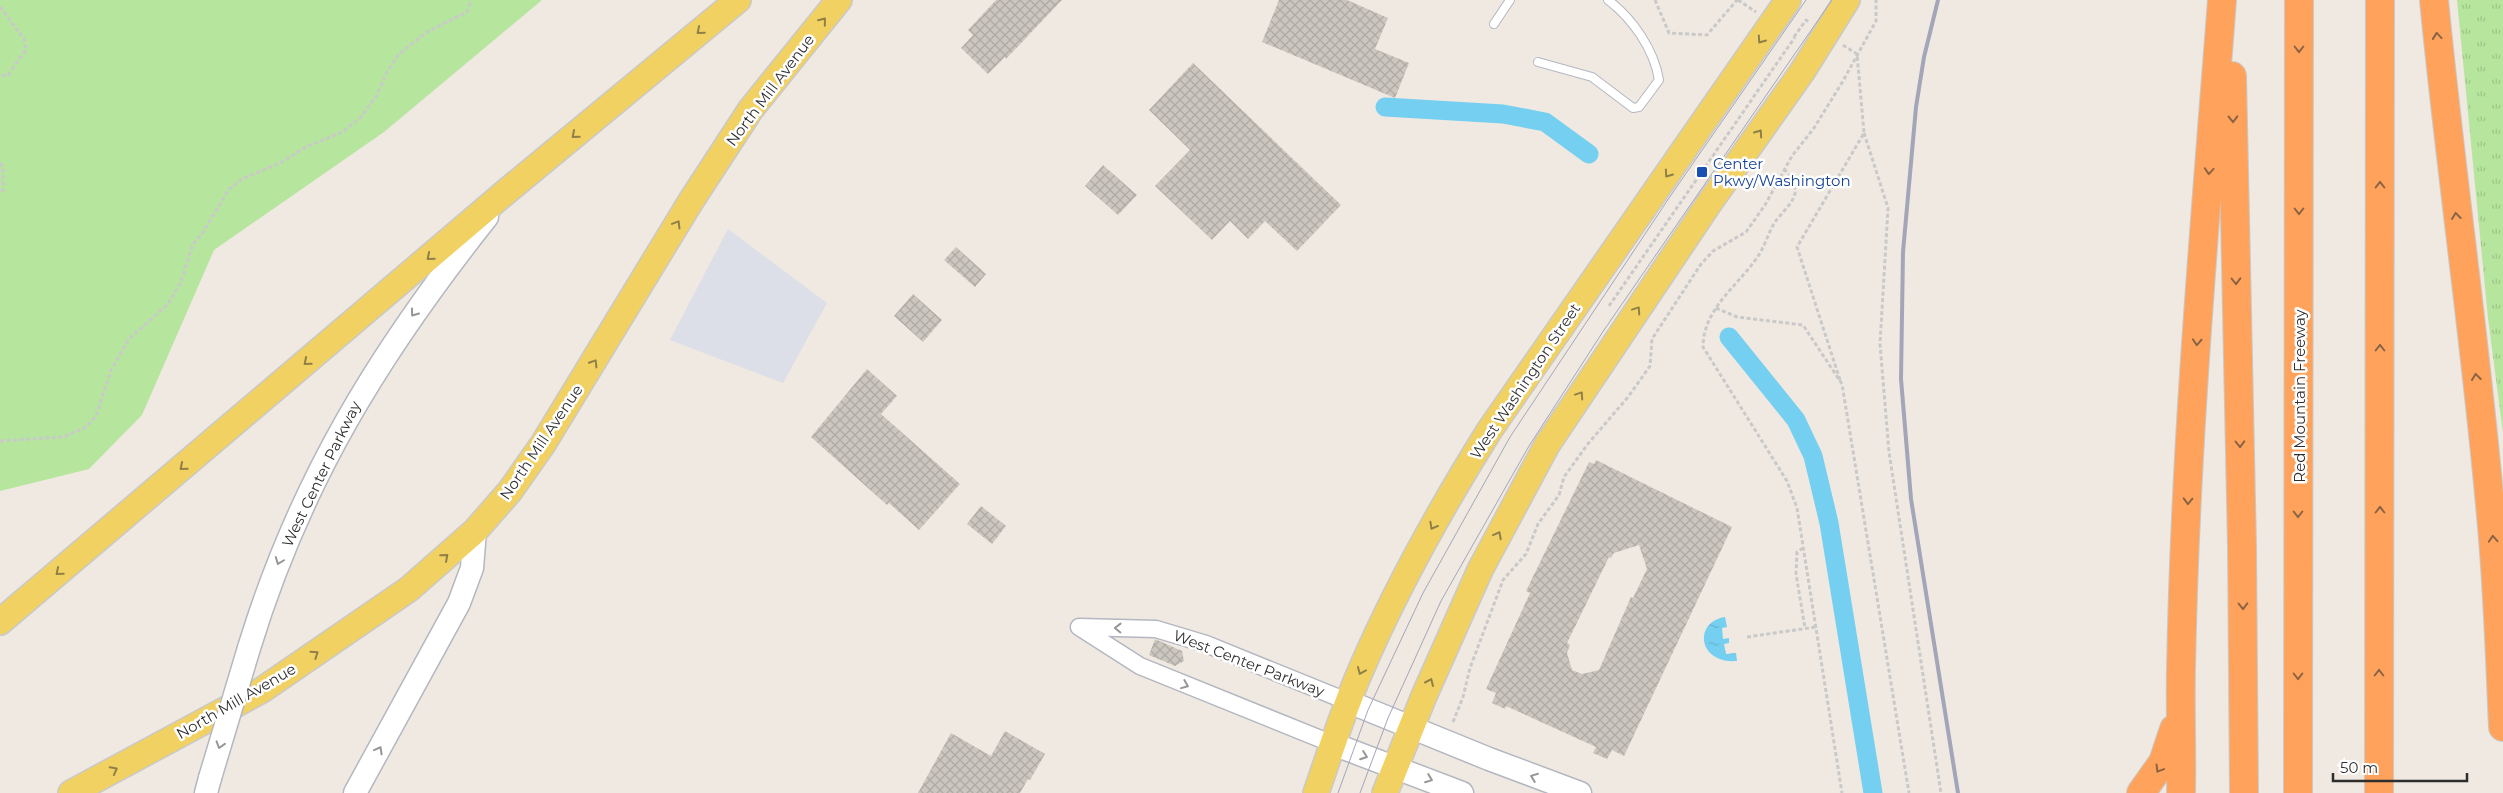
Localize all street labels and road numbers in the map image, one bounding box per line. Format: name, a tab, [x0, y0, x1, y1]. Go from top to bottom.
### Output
street label: North Mill Avenue	[722, 30, 818, 150]
street label: West Washington Street	[1466, 300, 1584, 462]
street label: Red Mountain Freeway	[2290, 308, 2309, 483]
street label: North Mill Avenue	[495, 381, 587, 503]
street label: West Center Parkway	[277, 397, 365, 550]
street label: West Center Parkway	[1171, 625, 1328, 701]
street label: North Mill Avenue	[173, 659, 299, 743]

